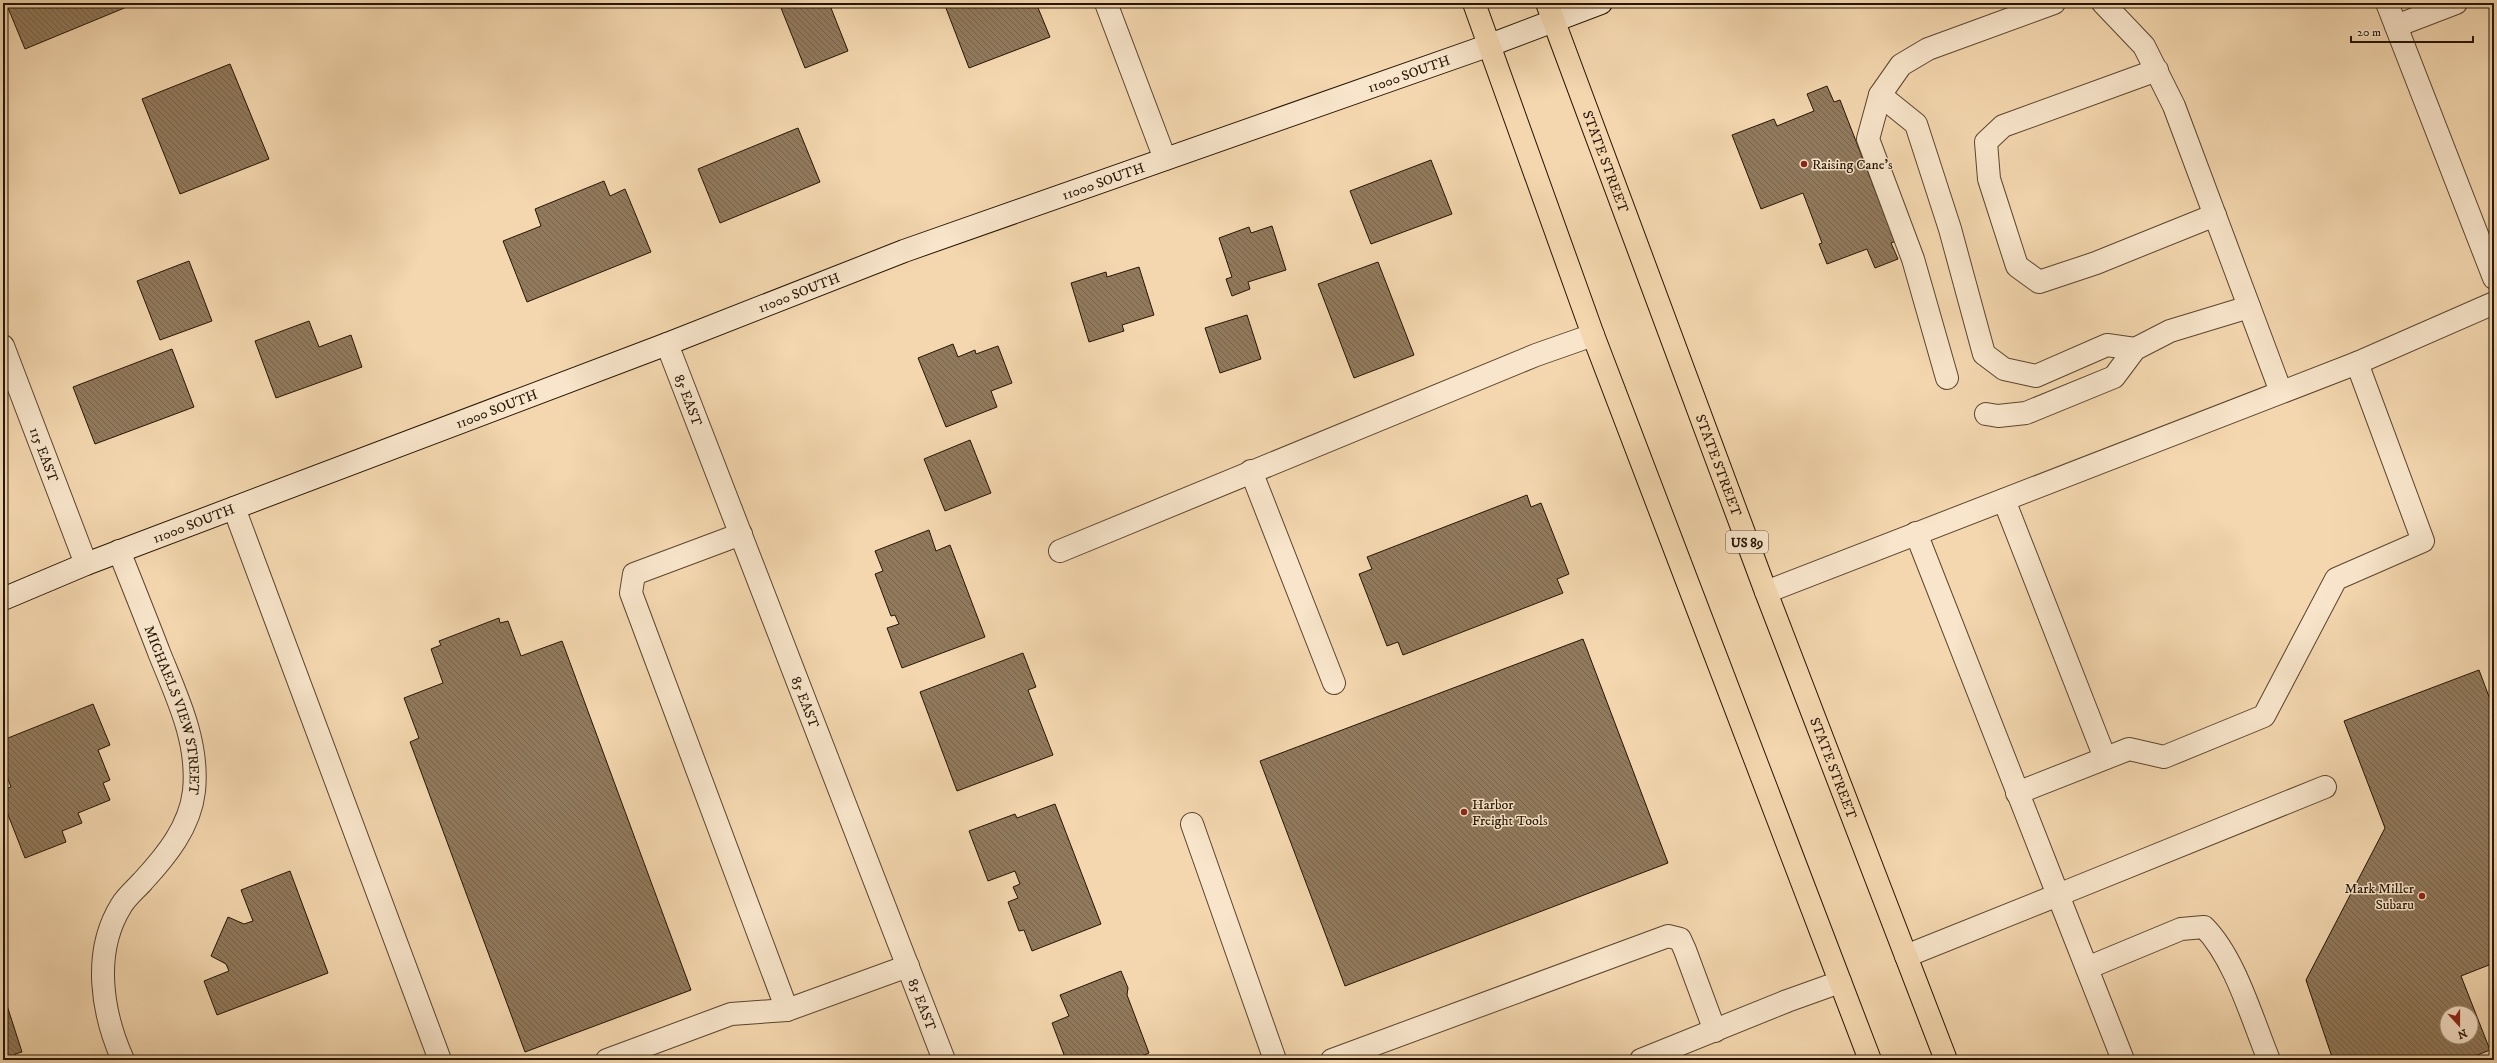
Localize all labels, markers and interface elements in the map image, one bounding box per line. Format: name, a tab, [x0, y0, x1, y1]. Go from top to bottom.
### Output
scale bar	[2351, 18, 2473, 44]
text: 20 m	[2357, 25, 2381, 40]
street label: 11000 SOUTH	[1365, 52, 1453, 97]
street label: STATE STREET	[1578, 108, 1632, 216]
place label: Raising Cane's	[1812, 156, 1893, 174]
street label: 11000 SOUTH	[1060, 159, 1147, 205]
marker: Raising Cane's	[1799, 159, 1809, 169]
street label: 11000 SOUTH	[756, 269, 843, 317]
street label: 85 EAST	[670, 372, 706, 429]
street label: 11000 SOUTH	[453, 386, 541, 433]
street label: STATE STREET	[1691, 412, 1745, 519]
street label: 115 EAST	[25, 425, 62, 485]
street label: 11000 SOUTH	[150, 500, 238, 548]
road number: US 89	[1726, 531, 1768, 553]
street label: MICHAELS VIEW STREET	[139, 623, 203, 796]
street label: 85 EAST	[787, 674, 823, 731]
street label: STATE STREET	[1805, 715, 1861, 822]
place label: Harbor Freight Tools	[1472, 796, 1548, 830]
marker: Harbor Freight Tools	[1459, 807, 1469, 817]
place label: Mark Miller Subaru	[2344, 880, 2415, 914]
marker: Mark Miller Subaru	[2417, 891, 2427, 901]
street label: 85 EAST	[903, 976, 940, 1033]
north arrow	[2439, 1005, 2479, 1045]
text: N	[2456, 1025, 2469, 1042]

